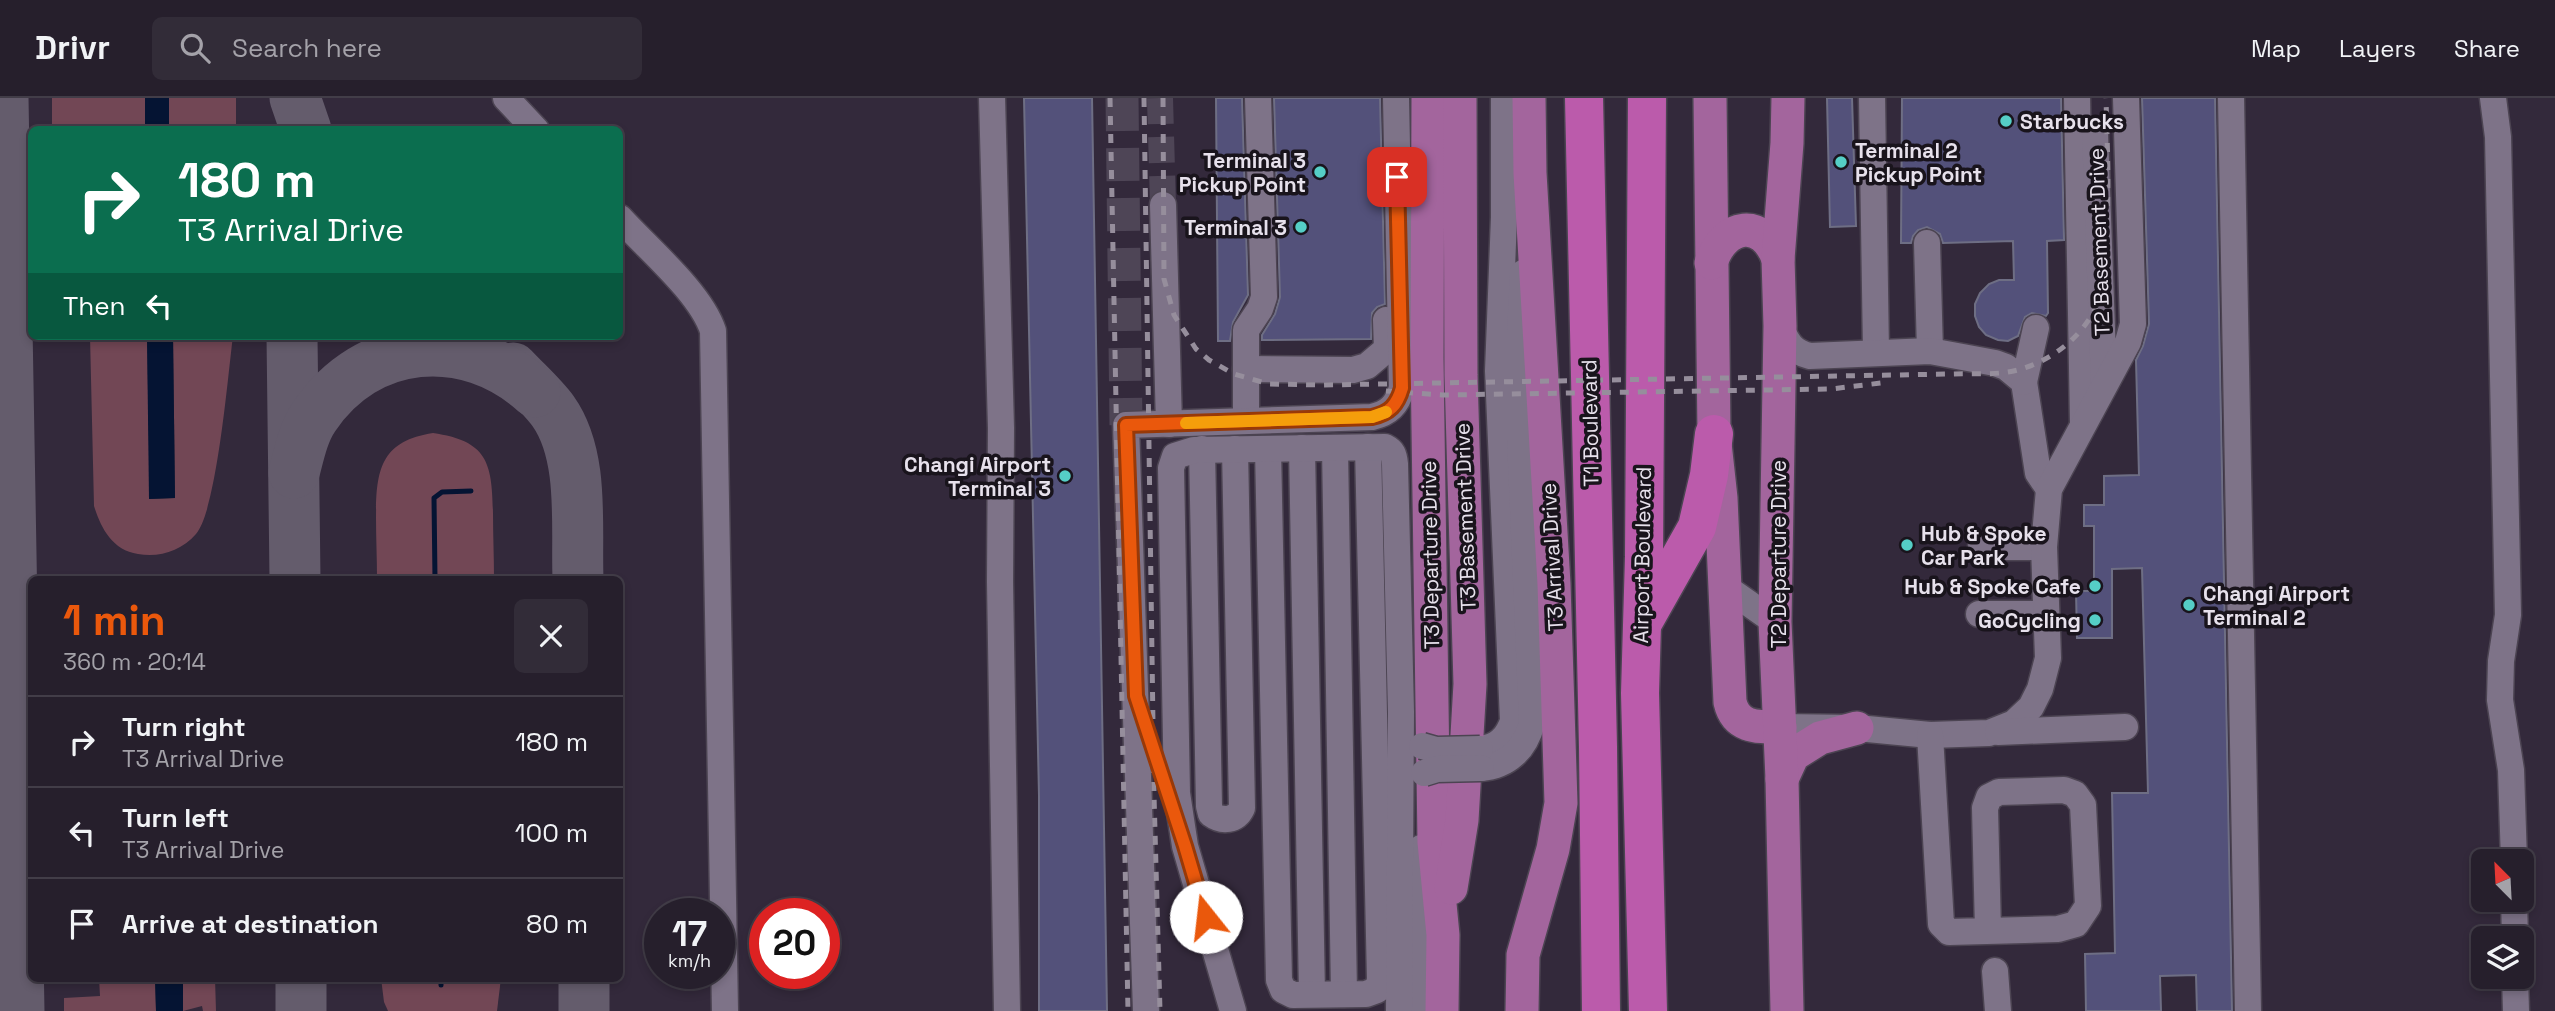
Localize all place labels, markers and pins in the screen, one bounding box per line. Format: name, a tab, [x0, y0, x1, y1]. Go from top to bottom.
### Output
place label: Starbucks	[2020, 108, 2124, 135]
marker: Starbucks	[1998, 113, 2014, 129]
place label: Terminal 2 Pickup Point	[1855, 137, 1982, 188]
place label: Terminal 3 Pickup Point	[1179, 147, 1306, 198]
pin	[1367, 147, 1427, 207]
marker: Terminal 2 Pickup Point	[1833, 154, 1849, 170]
marker: Terminal 3 Pickup Point	[1312, 164, 1328, 180]
place label: Terminal 3	[1184, 214, 1287, 241]
marker: Terminal 3	[1293, 219, 1309, 235]
place label: Changi Airport Terminal 3	[904, 451, 1051, 502]
marker: Changi Airport Terminal 3	[1057, 468, 1073, 484]
place label: Hub & Spoke Car Park	[1921, 520, 2047, 571]
marker: Hub & Spoke Car Park	[1899, 537, 1915, 553]
place label: Hub & Spoke Cafe	[1904, 573, 2081, 600]
marker: Hub & Spoke Cafe	[2087, 578, 2103, 594]
place label: Changi Airport Terminal 2	[2203, 580, 2350, 631]
marker: Changi Airport Terminal 2	[2181, 597, 2197, 613]
place label: GoCycling	[1978, 607, 2081, 634]
marker: GoCycling	[2087, 612, 2103, 628]

